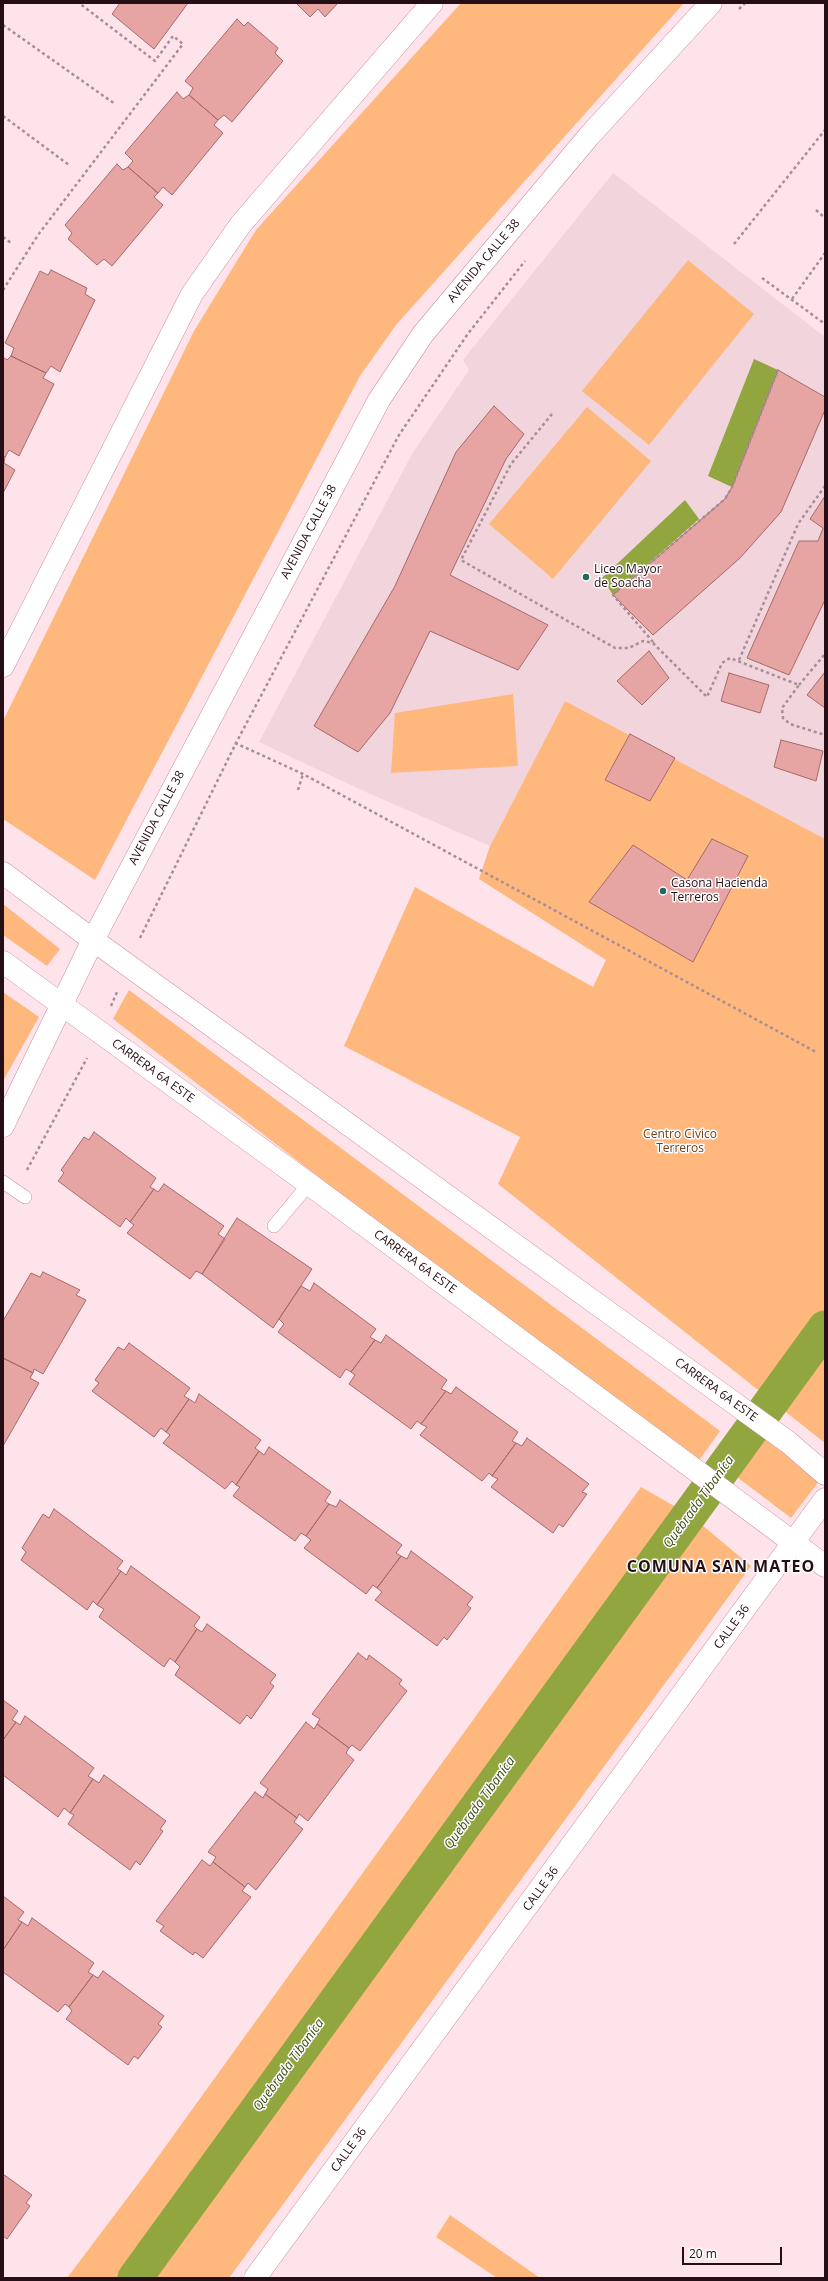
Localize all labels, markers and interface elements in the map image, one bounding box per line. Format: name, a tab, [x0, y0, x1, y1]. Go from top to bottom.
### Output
street label: AVENIDA CALLE 38	[445, 216, 523, 306]
street label: AVENIDA CALLE 38	[278, 483, 340, 581]
place label: Liceo Mayor de Soacha	[594, 563, 662, 591]
marker: Liceo Mayor de Soacha	[581, 572, 591, 582]
street label: AVENIDA CALLE 38	[126, 769, 188, 867]
place label: Casona Hacienda Terreros	[671, 877, 768, 905]
marker: Casona Hacienda Terreros	[658, 886, 668, 896]
street label: CARRERA 6A ESTE	[109, 1036, 197, 1106]
park label: Centro Civico Terreros	[643, 1128, 717, 1156]
street label: CARRERA 6A ESTE	[371, 1227, 459, 1297]
street label: CARRERA 6A ESTE	[672, 1355, 760, 1425]
water label: Quebrada Tibaníca	[660, 1453, 738, 1551]
district label: COMUNA SAN MATEO	[627, 1557, 815, 1577]
street label: CALLE 36	[711, 1602, 753, 1652]
water label: Quebrada Tibaníca	[441, 1754, 519, 1852]
street label: CALLE 36	[520, 1864, 562, 1914]
water label: Quebrada Tibaníca	[250, 2016, 328, 2114]
street label: CALLE 36	[328, 2125, 370, 2175]
scale bar	[684, 2239, 784, 2265]
text: 20 m	[689, 2245, 717, 2262]

